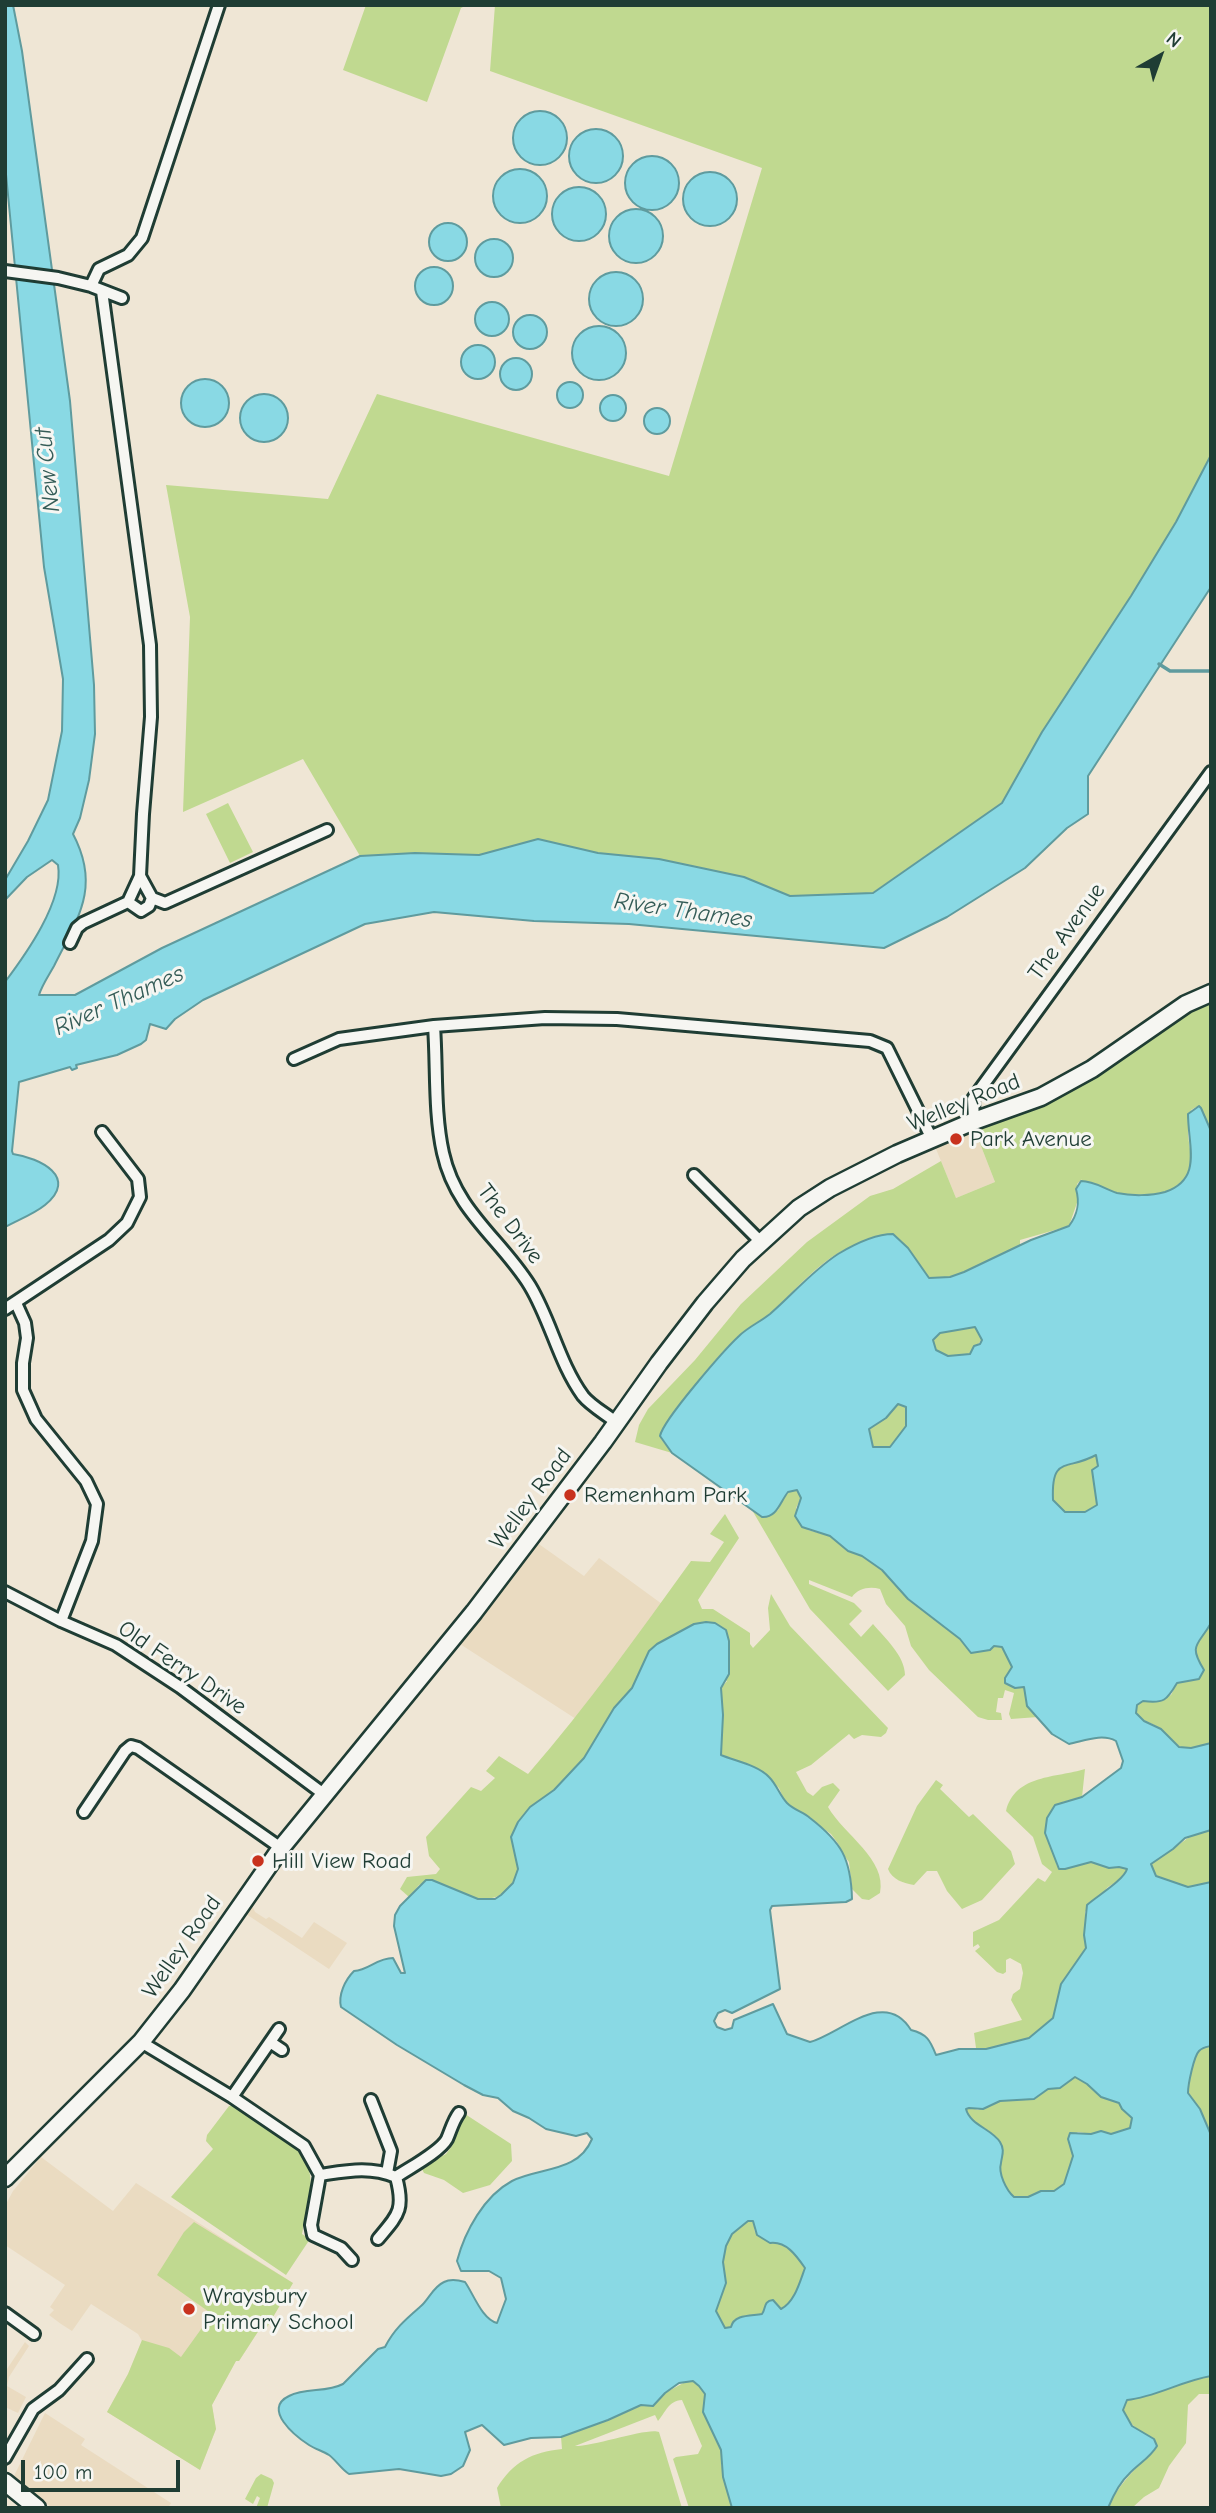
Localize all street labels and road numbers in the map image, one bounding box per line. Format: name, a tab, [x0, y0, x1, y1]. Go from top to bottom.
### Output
street label: The Avenue	[1022, 878, 1112, 986]
street label: Welley Road	[904, 1068, 1024, 1138]
street label: The Drive	[471, 1179, 549, 1269]
street label: Welley Road	[484, 1443, 578, 1555]
street label: Old Ferry Drive	[113, 1615, 251, 1721]
street label: Welley Road	[137, 1890, 227, 2004]

